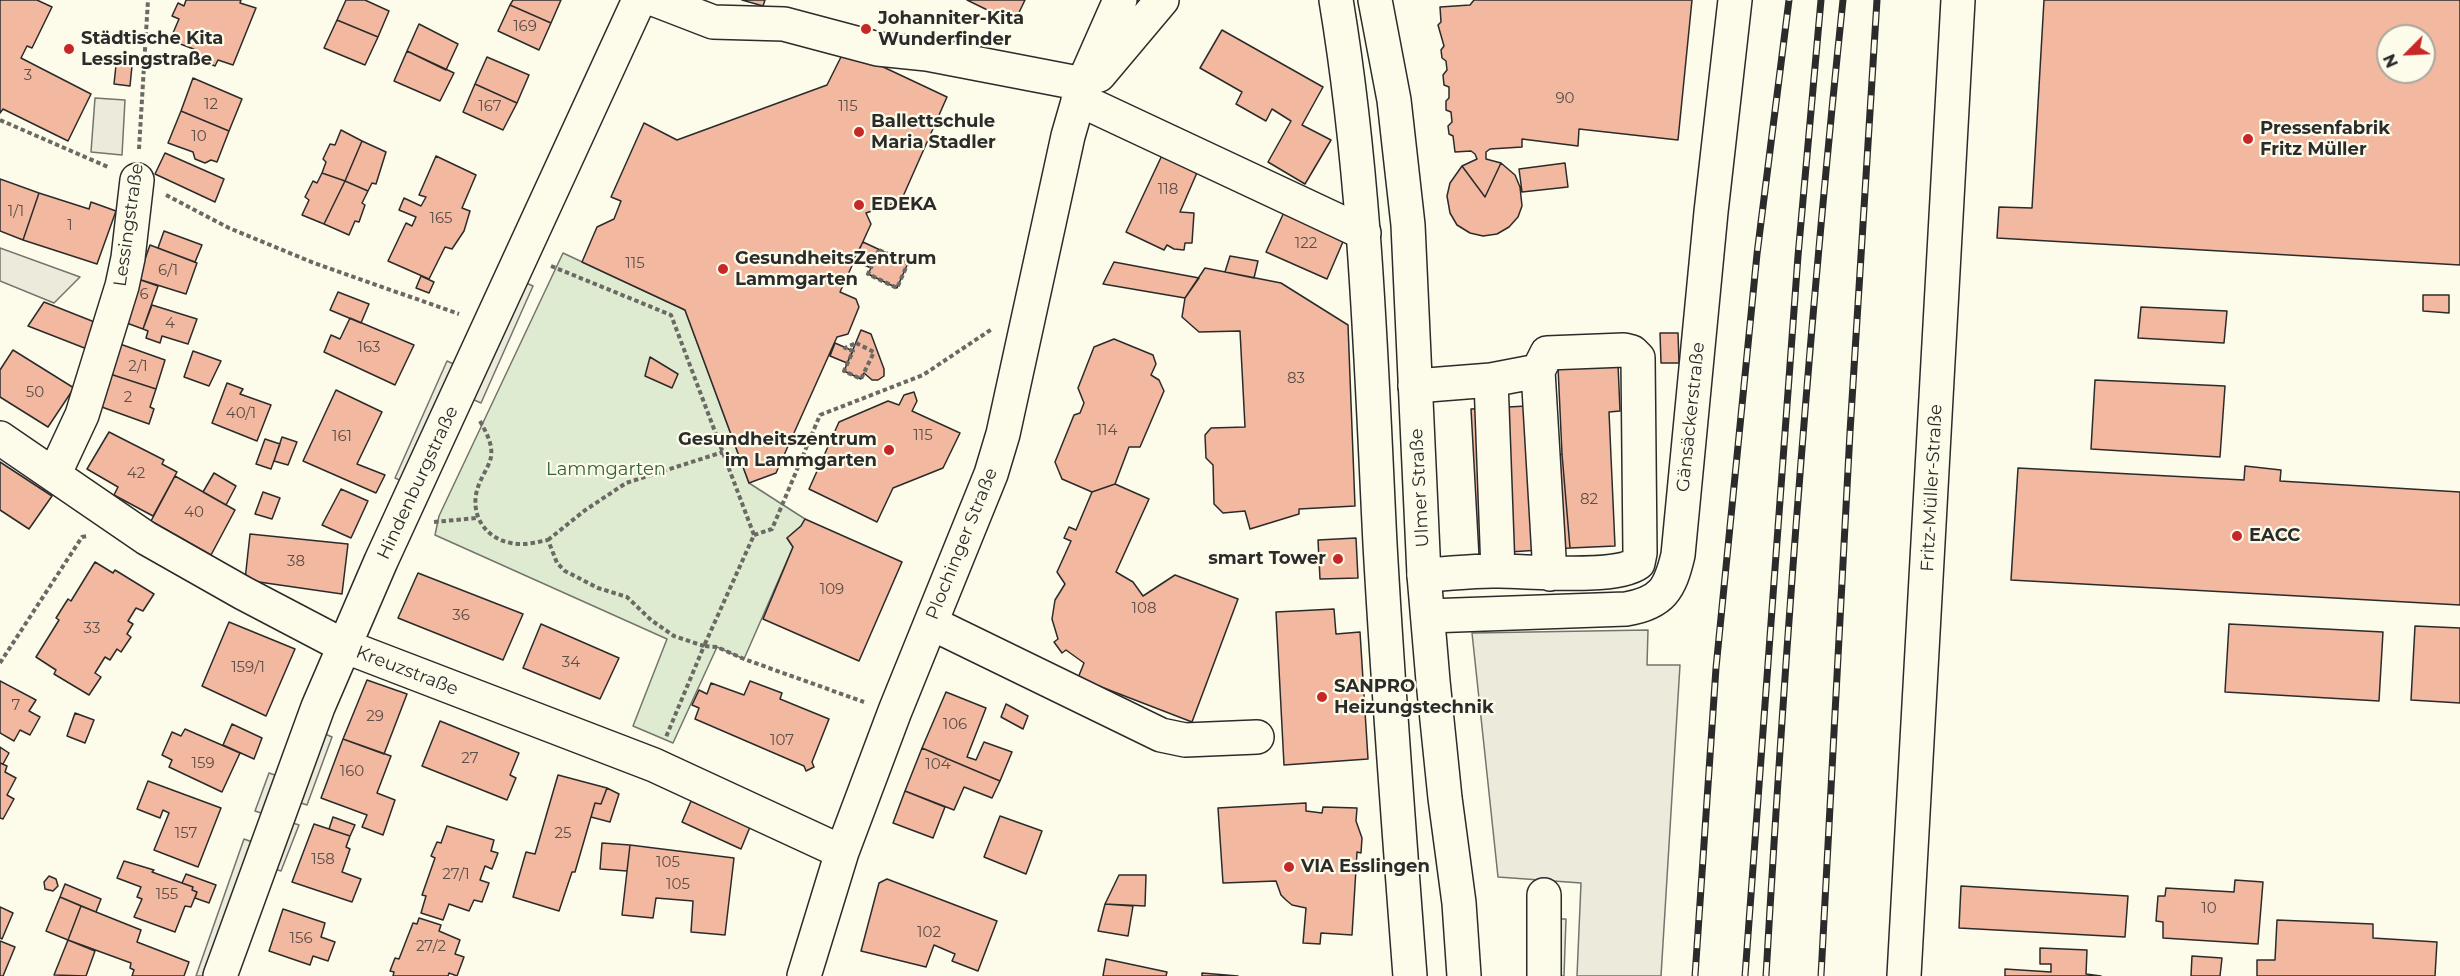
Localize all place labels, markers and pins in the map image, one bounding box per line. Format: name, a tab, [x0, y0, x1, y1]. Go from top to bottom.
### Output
place label: Johanniter-Kita Wunderfinder	[878, 8, 1024, 50]
marker: Johanniter-Kita Wunderfinder	[859, 22, 873, 36]
place label: Städtische Kita Lessingstraße	[81, 28, 223, 70]
marker: Städtische Kita Lessingstraße	[62, 42, 76, 56]
place label: Ballettschule Maria Stadler	[871, 111, 996, 154]
place label: Pressenfabrik Fritz Müller	[2260, 118, 2390, 160]
marker: Ballettschule Maria Stadler	[852, 125, 866, 139]
marker: Pressenfabrik Fritz Müller	[2241, 132, 2255, 146]
place label: EDEKA	[871, 194, 937, 216]
marker: EDEKA	[852, 198, 866, 212]
place label: GesundheitsZentrum Lammgarten	[735, 248, 936, 290]
marker: GesundheitsZentrum Lammgarten	[716, 262, 730, 276]
place label: Gesundheitszentrum im Lammgarten	[678, 429, 877, 472]
marker: Gesundheitszentrum im Lammgarten	[882, 443, 896, 457]
place label: EACC	[2249, 525, 2300, 547]
marker: EACC	[2230, 529, 2244, 543]
place label: smart Tower	[1208, 548, 1326, 570]
marker: smart Tower	[1331, 552, 1345, 566]
place label: SANPRO Heizungstechnik	[1334, 676, 1494, 718]
marker: SANPRO Heizungstechnik	[1315, 690, 1329, 704]
place label: VIA Esslingen	[1301, 856, 1430, 878]
marker: VIA Esslingen	[1282, 860, 1296, 874]

